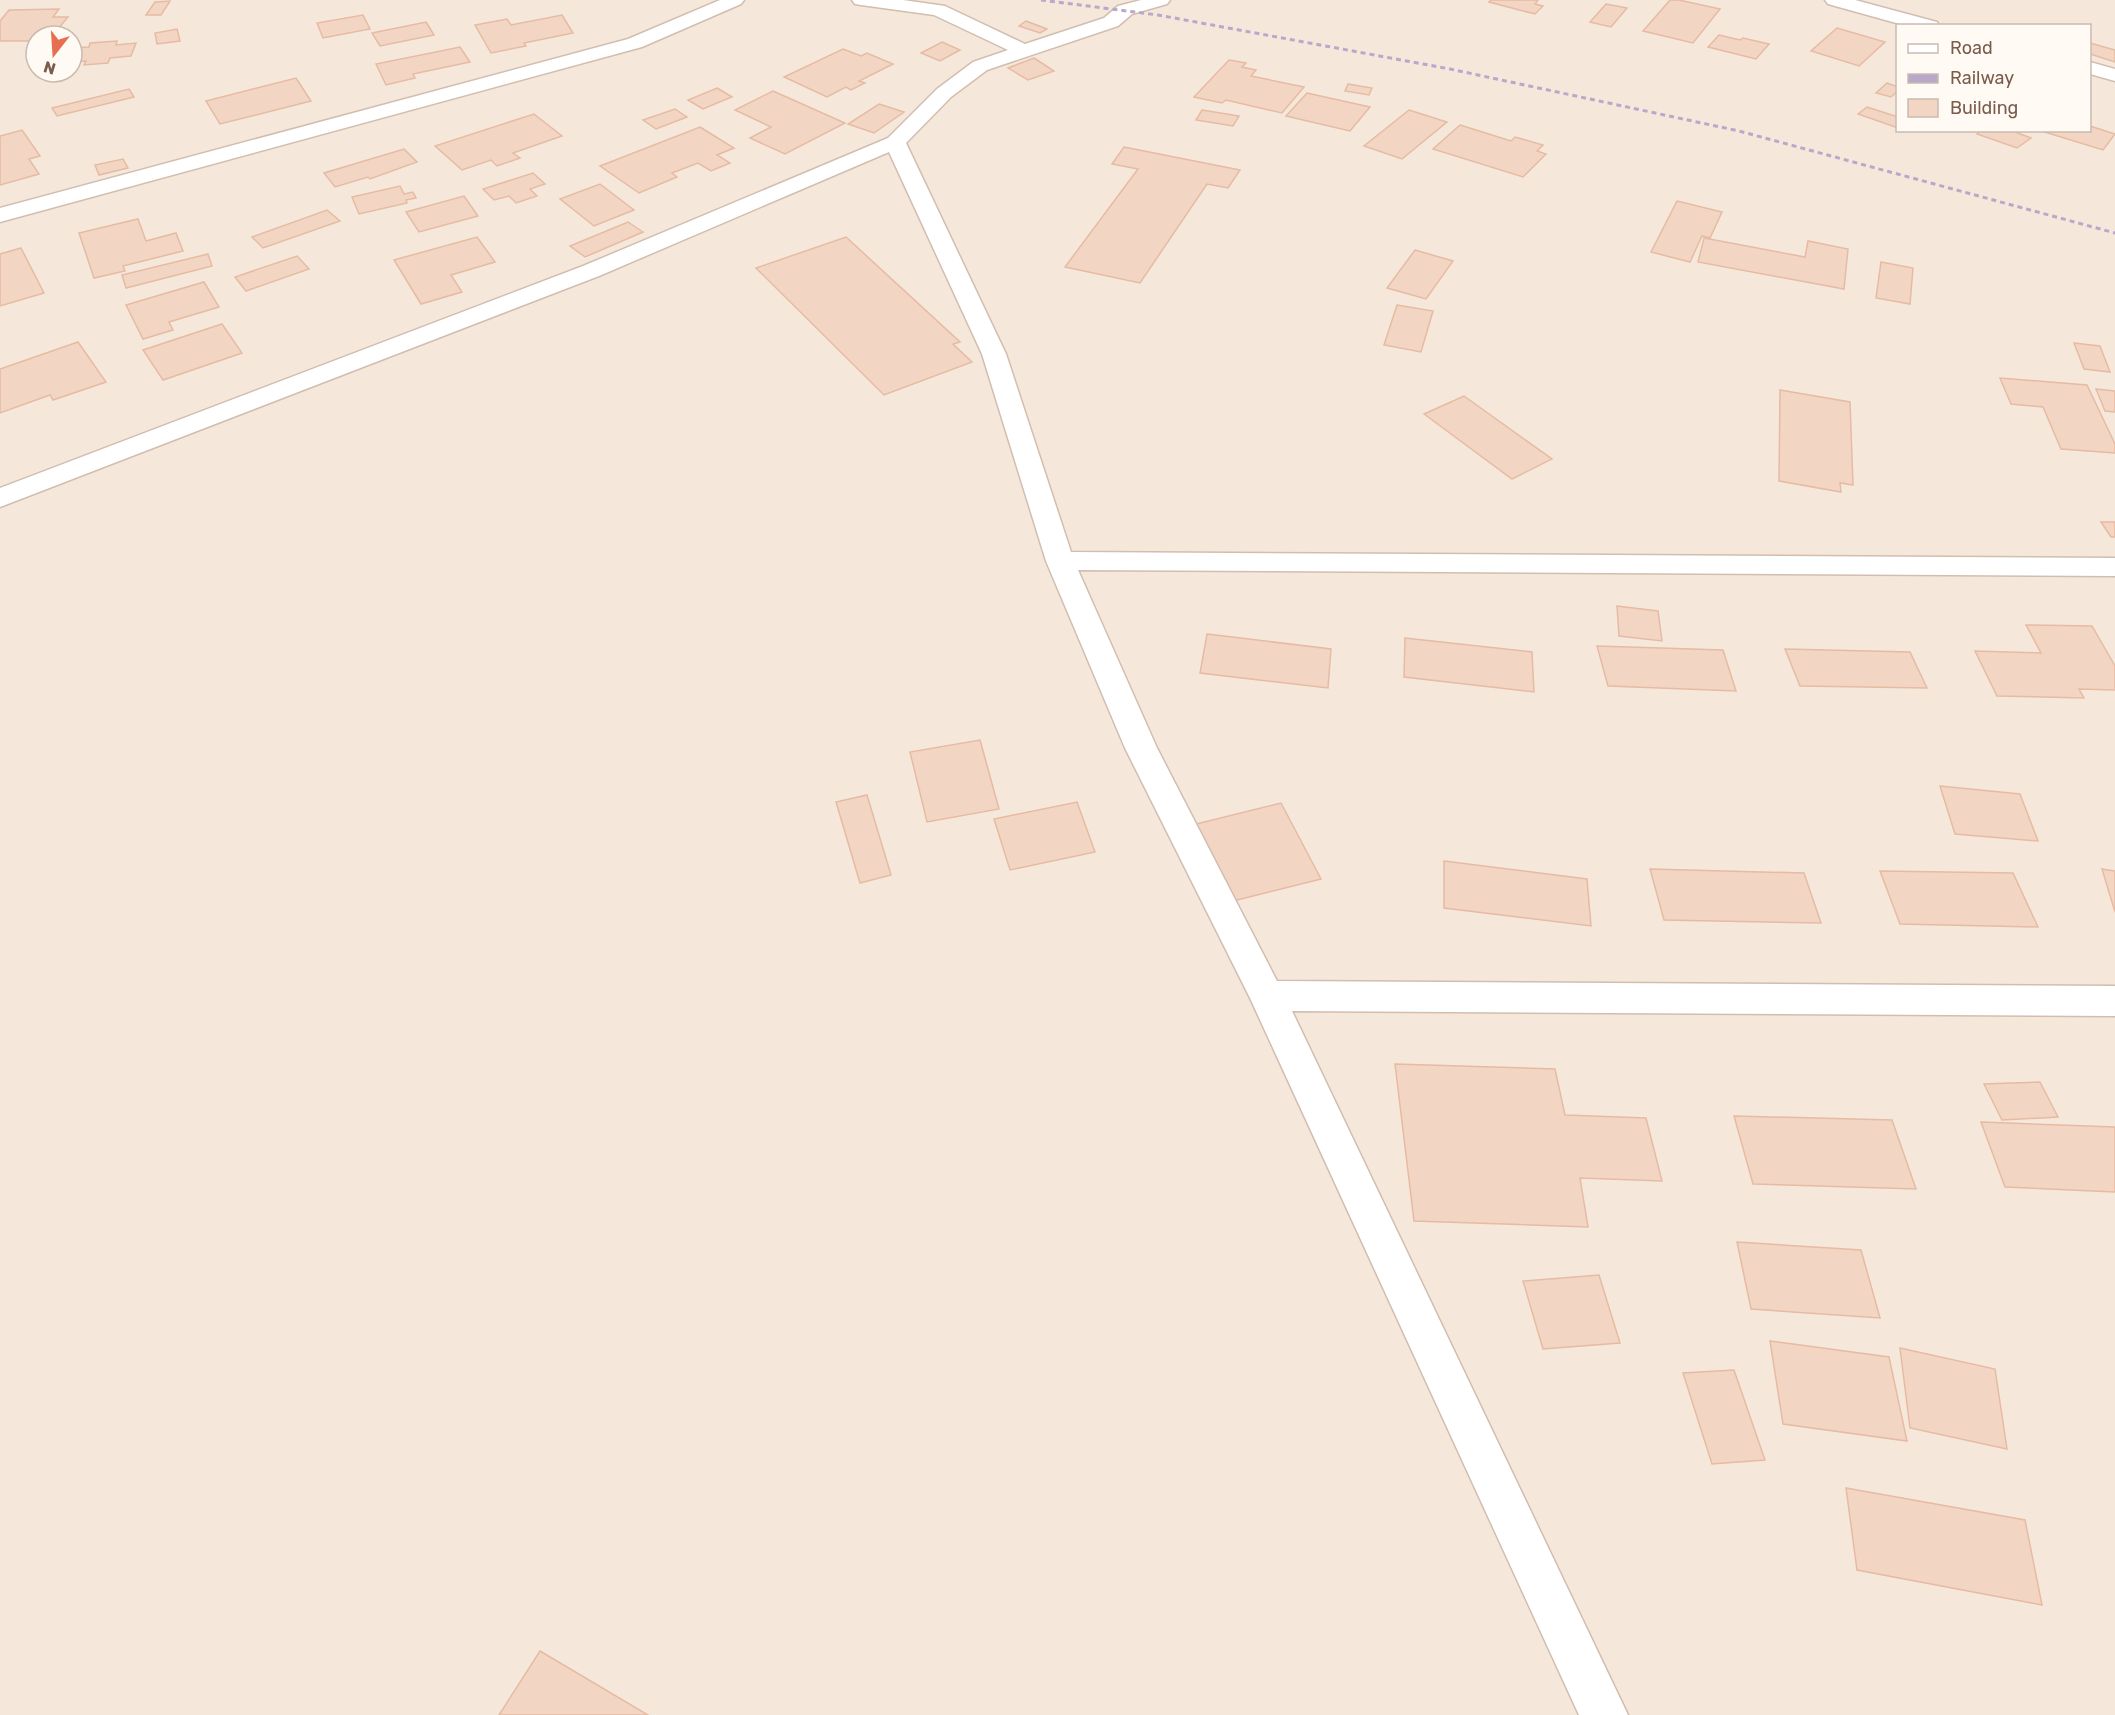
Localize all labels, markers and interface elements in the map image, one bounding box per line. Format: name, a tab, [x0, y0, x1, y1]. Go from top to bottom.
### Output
north arrow	[24, 24, 84, 84]
legend	[1896, 24, 2091, 132]
text: Road	[1950, 37, 1993, 59]
text: N	[41, 57, 58, 79]
text: Railway	[1950, 67, 2014, 89]
text: Building	[1950, 97, 2018, 119]

